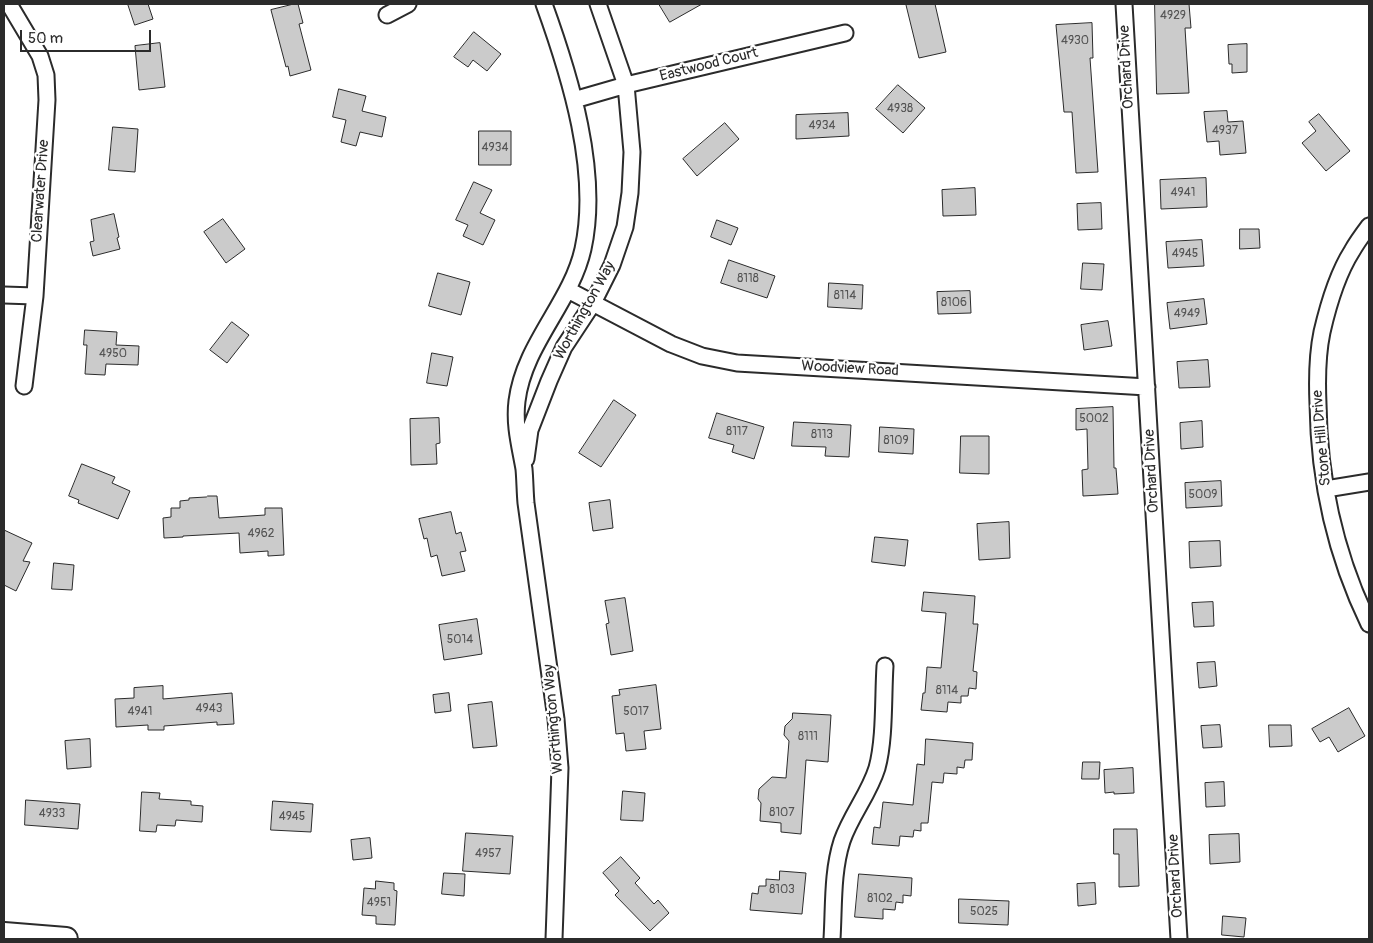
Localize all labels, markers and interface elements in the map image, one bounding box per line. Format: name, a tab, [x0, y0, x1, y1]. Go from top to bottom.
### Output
house number: 4929	[1160, 9, 1186, 23]
scale bar	[22, 20, 154, 52]
street label: Orchard Drive	[1116, 24, 1138, 110]
text: 50 m	[28, 29, 63, 48]
house number: 4930	[1061, 34, 1089, 48]
street label: Eastwood Court	[658, 44, 760, 86]
house number: 4938	[887, 102, 913, 116]
house number: 4934	[809, 119, 835, 133]
house number: 4937	[1212, 124, 1238, 138]
street label: Clearwater Drive	[28, 139, 54, 243]
house number: 4934	[482, 141, 508, 155]
house number: 4941	[1171, 186, 1195, 200]
house number: 4945	[1172, 247, 1198, 261]
street label: Worthington Way	[550, 259, 620, 363]
house number: 8118	[737, 272, 759, 286]
house number: 8114	[834, 289, 856, 303]
house number: 8106	[941, 296, 967, 310]
house number: 4949	[1174, 307, 1200, 321]
house number: 4950	[99, 347, 127, 361]
street label: Woodview Road	[801, 357, 899, 381]
street label: Stone Hill Drive	[1309, 389, 1335, 487]
house number: 5002	[1079, 412, 1109, 426]
house number: 8117	[726, 425, 748, 439]
house number: 8113	[811, 428, 833, 442]
street label: Orchard Drive	[1141, 428, 1163, 514]
house number: 8109	[883, 434, 909, 448]
house number: 5009	[1188, 488, 1218, 502]
house number: 4962	[248, 527, 274, 541]
house number: 5014	[447, 633, 473, 647]
street label: Worthington Way	[540, 663, 568, 775]
house number: 8114	[936, 684, 958, 698]
house number: 4943	[196, 702, 222, 716]
house number: 4941	[128, 705, 152, 719]
house number: 5017	[623, 705, 649, 719]
house number: 8111	[798, 730, 818, 744]
house number: 8107	[769, 806, 795, 820]
house number: 4933	[39, 807, 65, 821]
house number: 4945	[279, 810, 305, 824]
street label: Orchard Drive	[1165, 833, 1187, 919]
house number: 4957	[475, 847, 501, 861]
house number: 8103	[769, 883, 795, 897]
house number: 8102	[867, 892, 893, 906]
house number: 4951	[367, 896, 391, 910]
house number: 5025	[970, 905, 998, 919]

